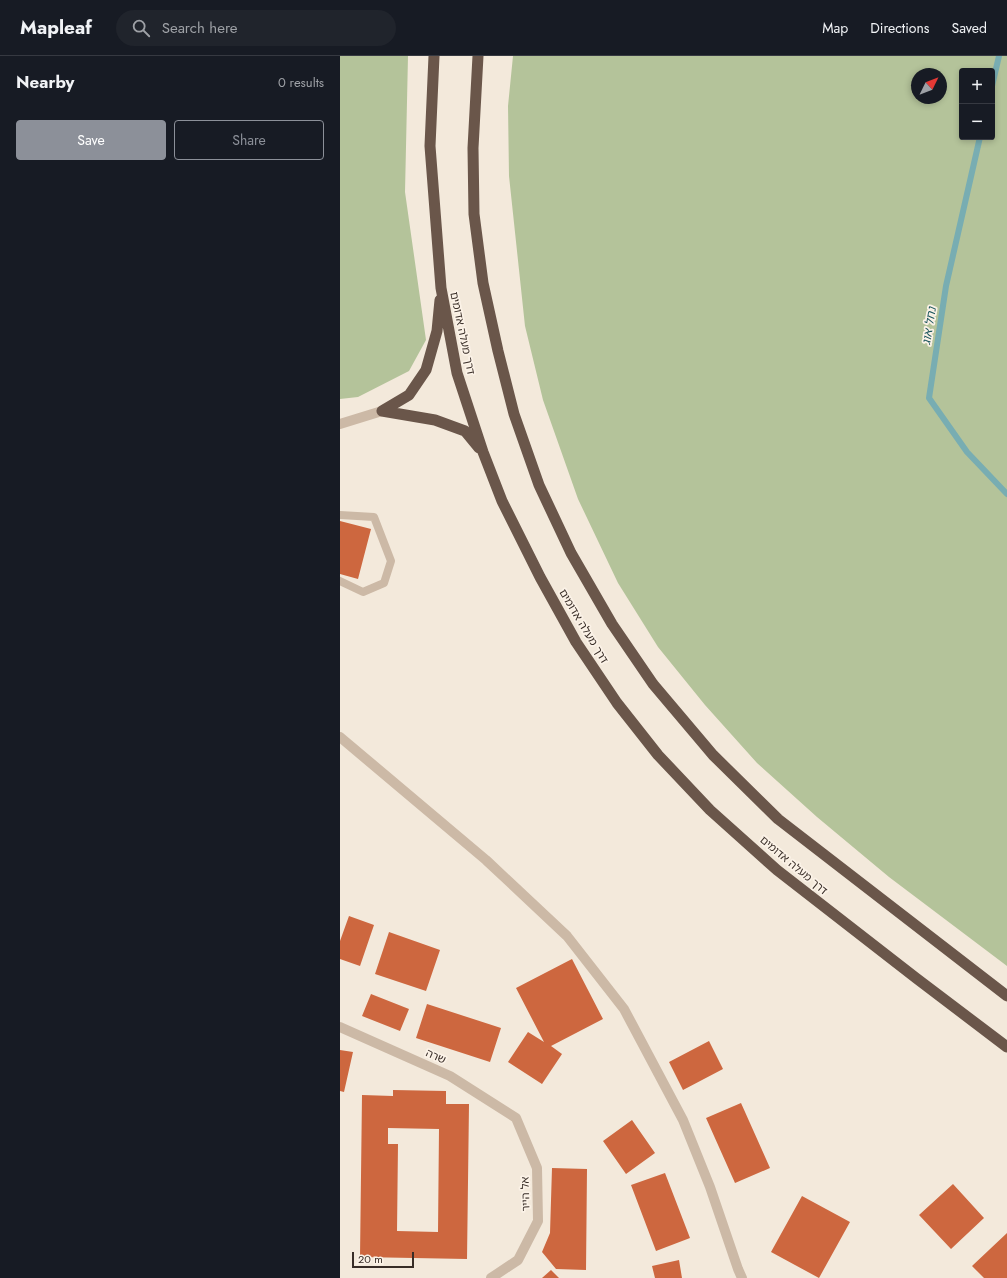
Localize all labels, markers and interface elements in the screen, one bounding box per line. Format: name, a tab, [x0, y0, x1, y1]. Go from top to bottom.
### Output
search box	[116, 10, 396, 46]
text: Mapleaf	[20, 14, 92, 41]
icon: search	[130, 17, 152, 39]
text: Search here	[162, 17, 238, 39]
text: Map	[822, 18, 848, 38]
text: Directions	[870, 18, 930, 38]
text: Saved	[952, 18, 987, 38]
north arrow	[911, 68, 947, 104]
map controls	[959, 68, 995, 140]
button: +	[959, 68, 995, 104]
text: Nearby	[16, 70, 74, 94]
text: 0 results	[278, 73, 324, 92]
button: −	[959, 104, 995, 140]
button: Save	[16, 120, 166, 160]
button: Share	[174, 120, 324, 160]
street label: דרך מעלה אדומים	[446, 290, 480, 376]
water label: נחל אוג	[917, 304, 941, 346]
street label: דרך מעלה אדומים	[555, 586, 613, 666]
street label: דרך מעלה אדומים	[757, 832, 831, 898]
street label: שרה	[423, 1045, 449, 1067]
street label: אל הייר	[516, 1176, 534, 1212]
scale bar	[352, 1250, 414, 1269]
text: 20 m	[358, 1251, 383, 1267]

